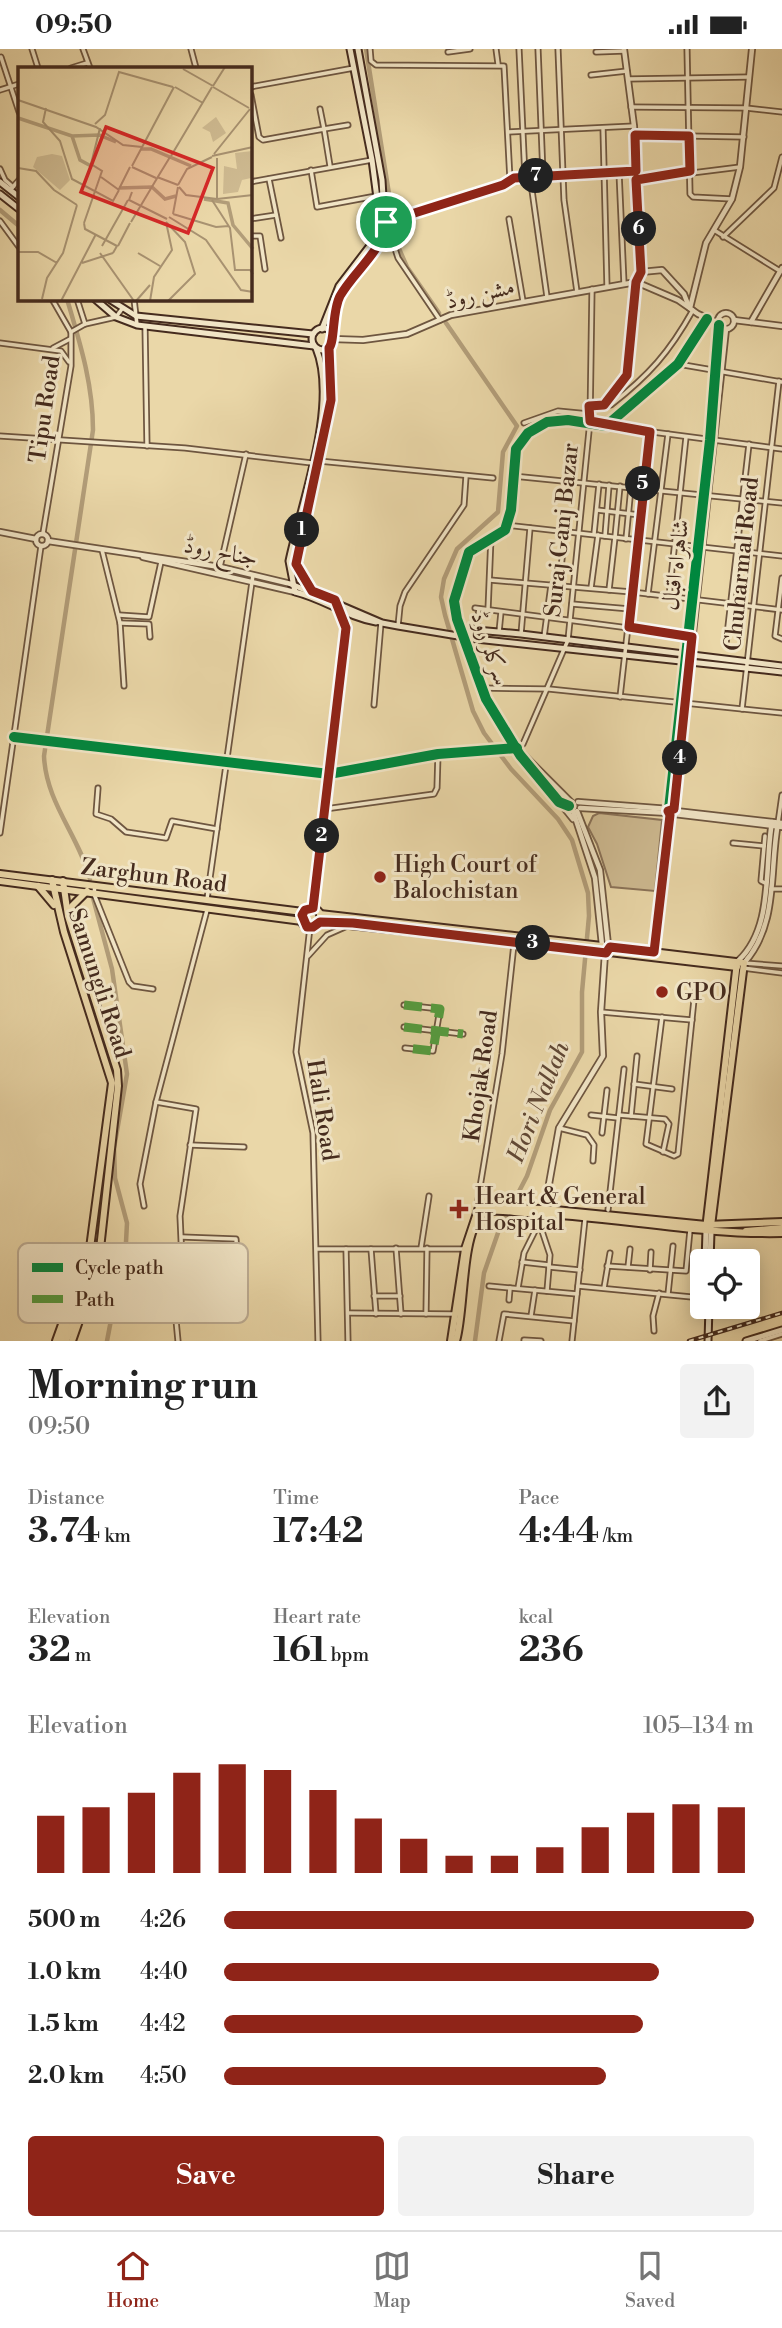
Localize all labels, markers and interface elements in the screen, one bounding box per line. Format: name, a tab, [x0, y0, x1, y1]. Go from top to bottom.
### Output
text: 09:50	[35, 9, 112, 41]
inset map	[18, 67, 252, 301]
pin: 7	[518, 159, 554, 193]
text: 7	[530, 163, 541, 187]
pin	[356, 192, 416, 252]
icon: arrive	[367, 203, 405, 241]
pin: 6	[622, 211, 656, 247]
text: 6	[633, 216, 644, 240]
street label: مشن روڈ	[443, 273, 518, 316]
street label: Tipu Road	[24, 354, 66, 465]
street label: Suraj Ganj Bazar	[539, 442, 585, 619]
pin: 5	[626, 467, 660, 501]
text: 5	[637, 471, 648, 495]
street label: Chuharmal Road	[719, 476, 765, 653]
pin: 1	[284, 512, 320, 547]
text: 1	[297, 517, 306, 541]
street label: شاہراہ اقبال	[657, 518, 695, 612]
street label: جناح روڈ	[180, 531, 260, 579]
street label: سرکلر روڈ	[463, 608, 516, 689]
pin: 4	[662, 741, 698, 775]
text: 4	[673, 745, 686, 769]
pin: 2	[304, 819, 340, 853]
text: 2	[316, 823, 327, 847]
place label: High Court of Balochistan	[393, 851, 538, 905]
street label: Zarghun Road	[79, 853, 228, 899]
marker: High Court of Balochistan	[372, 869, 388, 885]
street label: Samungli Road	[62, 905, 136, 1062]
pin: 3	[516, 925, 550, 961]
text: 3	[527, 930, 538, 954]
place label: GPO	[676, 979, 727, 1007]
marker: GPO	[654, 984, 670, 1000]
street label: Khojak Road	[458, 1008, 504, 1144]
water label: Hori Nallah	[501, 1037, 577, 1168]
street label: Hali Road	[300, 1057, 344, 1163]
place label: Heart & General Hospital	[475, 1183, 646, 1237]
marker: Heart & General Hospital	[449, 1199, 469, 1219]
legend	[18, 1243, 248, 1323]
map controls	[690, 1249, 760, 1319]
button: locate	[690, 1249, 760, 1319]
text: Cycle path	[75, 1256, 164, 1280]
text: Path	[75, 1288, 115, 1312]
text: Morning run	[28, 1363, 258, 1410]
button: share	[680, 1364, 754, 1438]
text: 09:50	[28, 1413, 90, 1441]
text: Distance	[28, 1486, 105, 1510]
text: Time	[273, 1486, 319, 1510]
text: Pace	[519, 1486, 559, 1510]
text: 3.74	[28, 1510, 101, 1553]
text: 17:42	[273, 1510, 364, 1553]
text: 4:44	[519, 1510, 599, 1553]
text: km	[101, 1524, 131, 1548]
text: /km	[599, 1524, 633, 1548]
text: Elevation	[28, 1605, 110, 1629]
text: Heart rate	[273, 1605, 361, 1629]
text: kcal	[519, 1605, 553, 1629]
text: 32	[28, 1629, 71, 1672]
text: 161	[273, 1629, 327, 1672]
text: 236	[519, 1629, 584, 1672]
text: m	[71, 1643, 92, 1667]
text: bpm	[327, 1643, 369, 1667]
text: Elevation	[28, 1712, 128, 1740]
text: 105–134 m	[643, 1712, 754, 1740]
text: 500 m	[28, 1906, 100, 1934]
text: 4:26	[140, 1906, 186, 1934]
text: 1.0 km	[28, 1958, 101, 1986]
text: 4:40	[140, 1958, 188, 1986]
text: 1.5 km	[28, 2010, 99, 2038]
text: 4:42	[140, 2010, 186, 2038]
text: 2.0 km	[28, 2062, 104, 2090]
text: 4:50	[140, 2062, 187, 2090]
button: Save	[28, 2136, 384, 2216]
button: Share	[398, 2136, 754, 2216]
tab: Home	[107, 2247, 159, 2313]
tab: Map	[373, 2247, 411, 2313]
tab: Saved	[625, 2247, 675, 2313]

